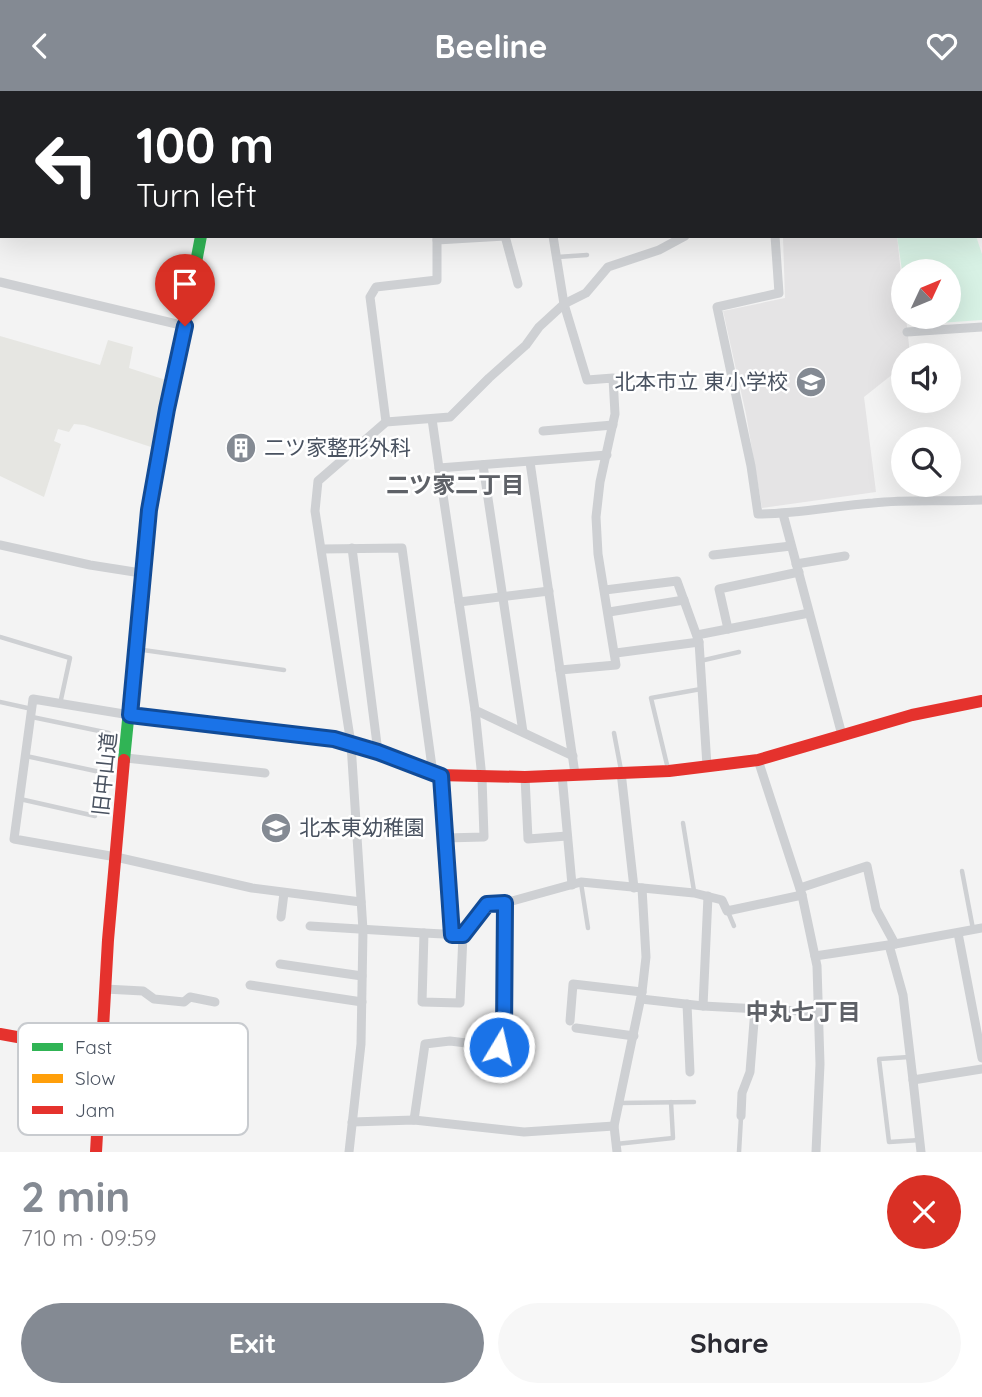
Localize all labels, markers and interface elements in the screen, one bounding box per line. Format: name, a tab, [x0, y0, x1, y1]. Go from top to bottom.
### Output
text: Beeline	[435, 26, 547, 66]
icon: back	[21, 27, 59, 65]
icon: heart	[923, 27, 961, 65]
text: 100 m	[136, 114, 274, 175]
icon: left	[21, 119, 112, 210]
text: Turn left	[136, 175, 257, 215]
pin	[155, 254, 215, 326]
north arrow	[891, 259, 961, 329]
map controls	[891, 259, 961, 497]
icon: arrive	[166, 265, 204, 303]
button: sound	[891, 343, 961, 413]
school or university icon: 北本市立 東小学校	[794, 365, 828, 399]
place label: 北本市立 東小学校	[614, 368, 788, 394]
button: search	[891, 427, 961, 497]
building icon: 二ツ家整形外科	[224, 431, 258, 465]
place label: 二ツ家整形外科	[264, 434, 411, 460]
district label: 二ツ家二丁目	[386, 470, 524, 499]
street label: 旧中山道	[87, 731, 121, 817]
school or university icon: 北本東幼稚園	[259, 811, 293, 845]
place label: 北本東幼稚園	[299, 814, 425, 840]
district label: 中丸七丁目	[746, 997, 861, 1026]
position arrow	[462, 1010, 536, 1084]
legend	[18, 1023, 248, 1135]
text: Fast	[75, 1035, 112, 1059]
text: Slow	[75, 1066, 116, 1090]
text: Jam	[75, 1098, 115, 1122]
text: 2 min	[21, 1170, 130, 1223]
button: close	[887, 1175, 961, 1249]
text: 710 m · 09:59	[21, 1223, 157, 1252]
button: Exit	[21, 1303, 484, 1383]
button: Share	[498, 1303, 961, 1383]

